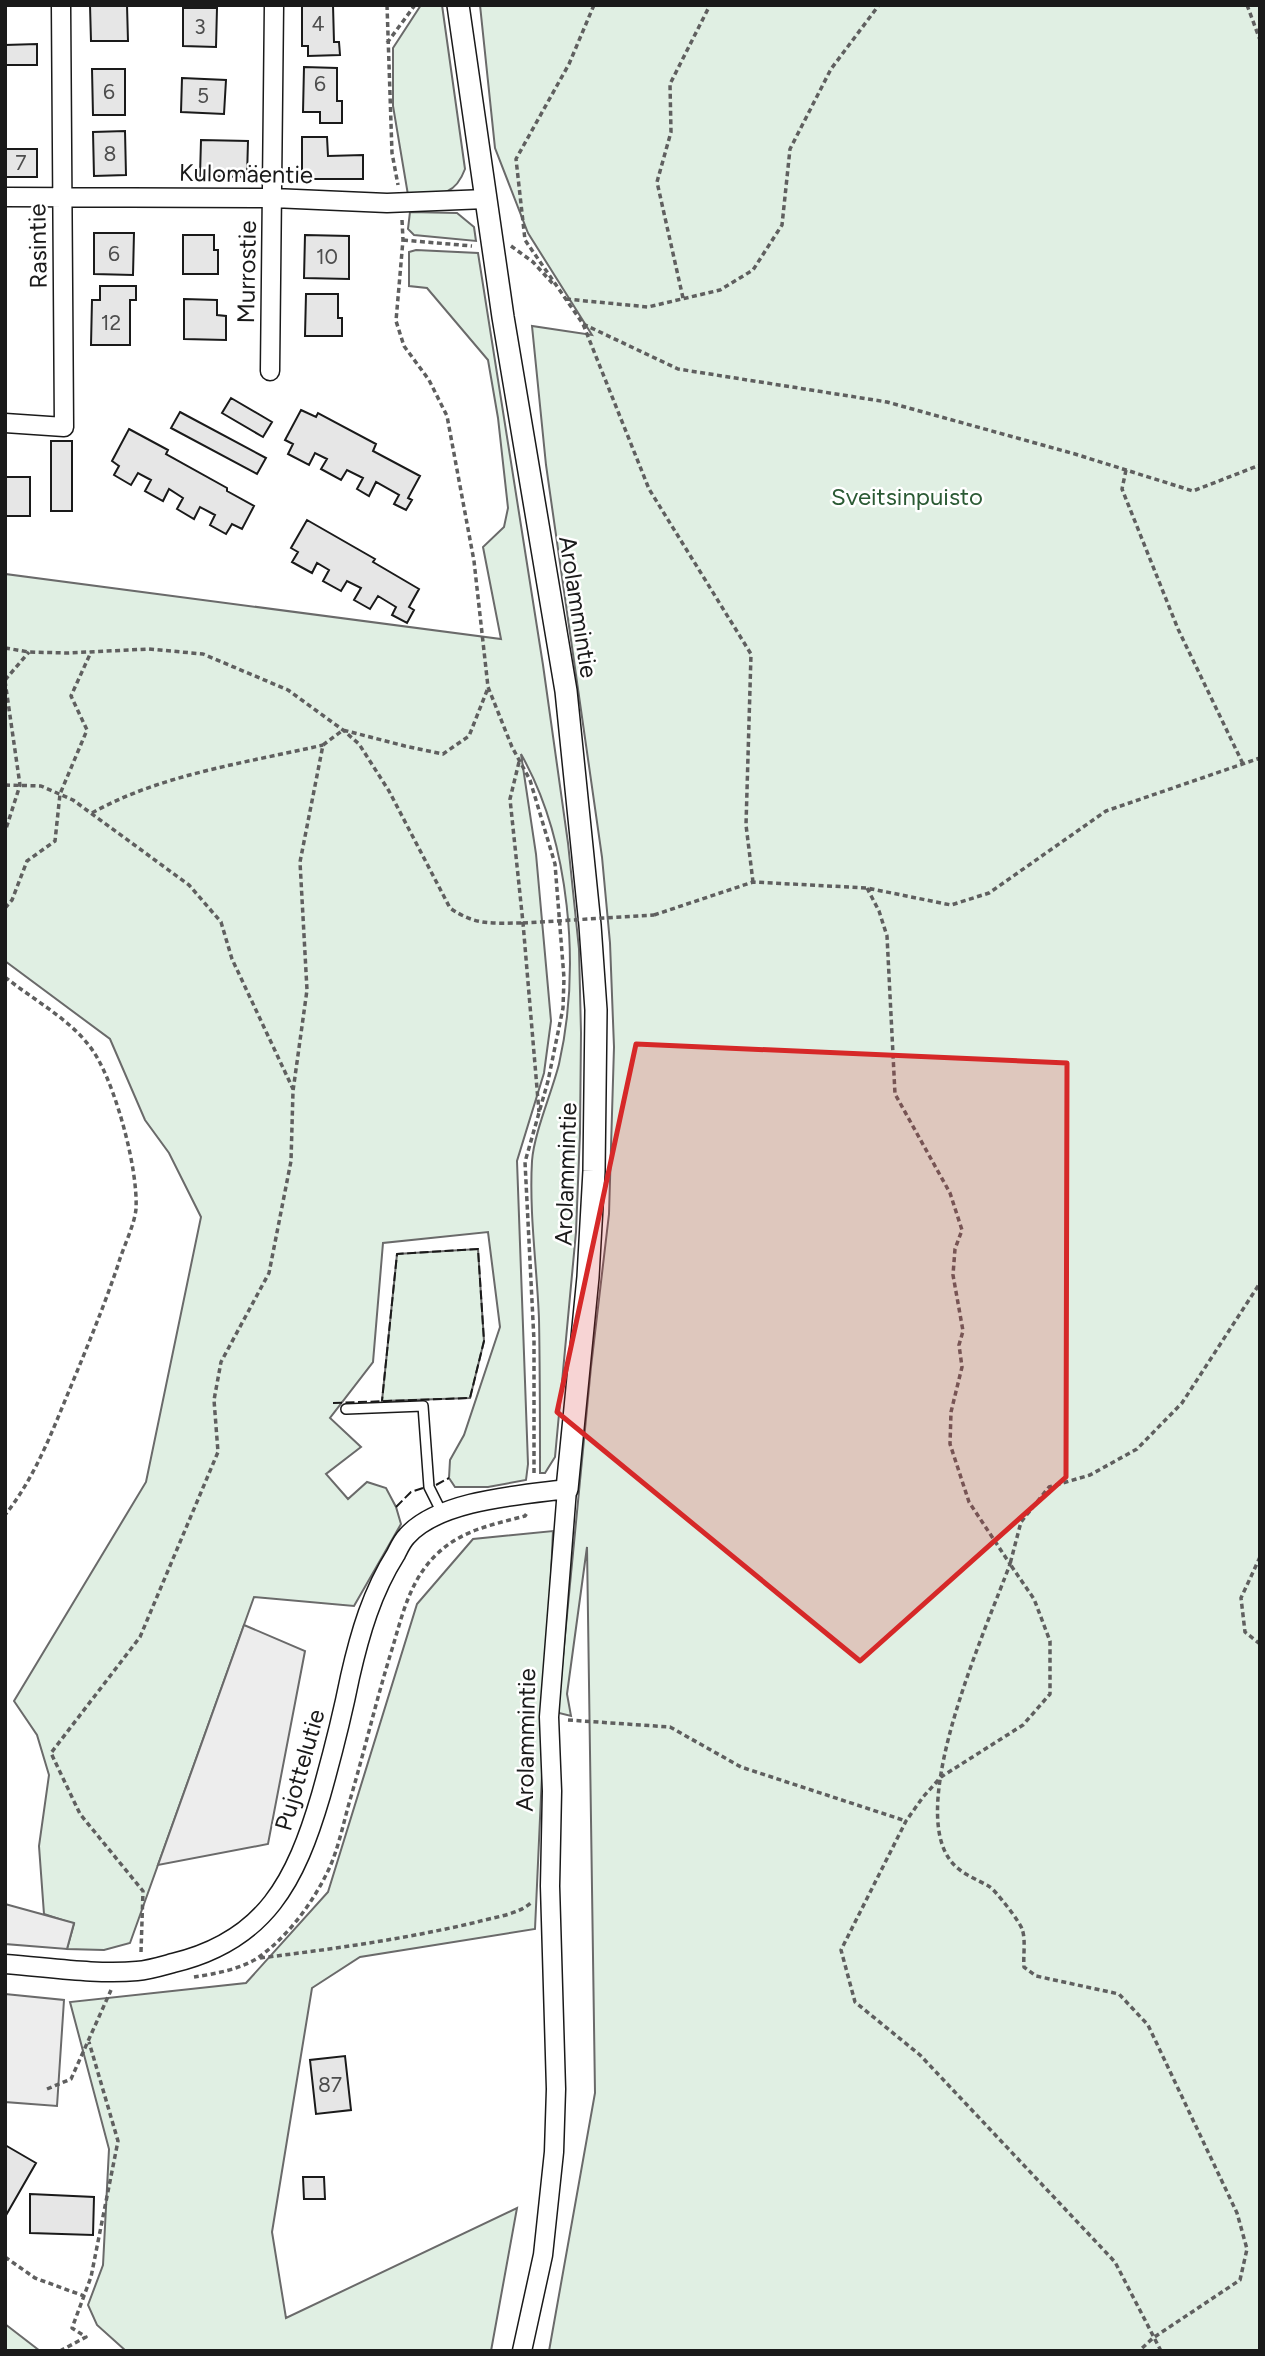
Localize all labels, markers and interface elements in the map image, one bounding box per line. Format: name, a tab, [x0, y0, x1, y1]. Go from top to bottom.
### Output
house number: 4	[311, 11, 325, 36]
house number: 3	[194, 14, 206, 39]
house number: 6	[314, 71, 326, 96]
house number: 6	[103, 79, 115, 104]
house number: 5	[197, 83, 209, 108]
house number: 8	[104, 141, 116, 166]
house number: 7	[15, 150, 27, 175]
street label: Kulomäentie	[179, 158, 313, 189]
street label: Rasintie	[22, 203, 53, 289]
street label: Murrostie	[231, 220, 262, 324]
house number: 6	[108, 241, 120, 266]
house number: 10	[316, 244, 338, 269]
house number: 12	[101, 310, 121, 335]
park label: Sveitsinpuisto	[831, 482, 983, 511]
street label: Arolammintie	[553, 534, 604, 680]
street label: Arolammintie	[549, 1102, 582, 1246]
street label: Arolammintie	[510, 1668, 541, 1812]
street label: Pujottelutie	[268, 1706, 331, 1834]
house number: 87	[318, 2072, 342, 2097]

